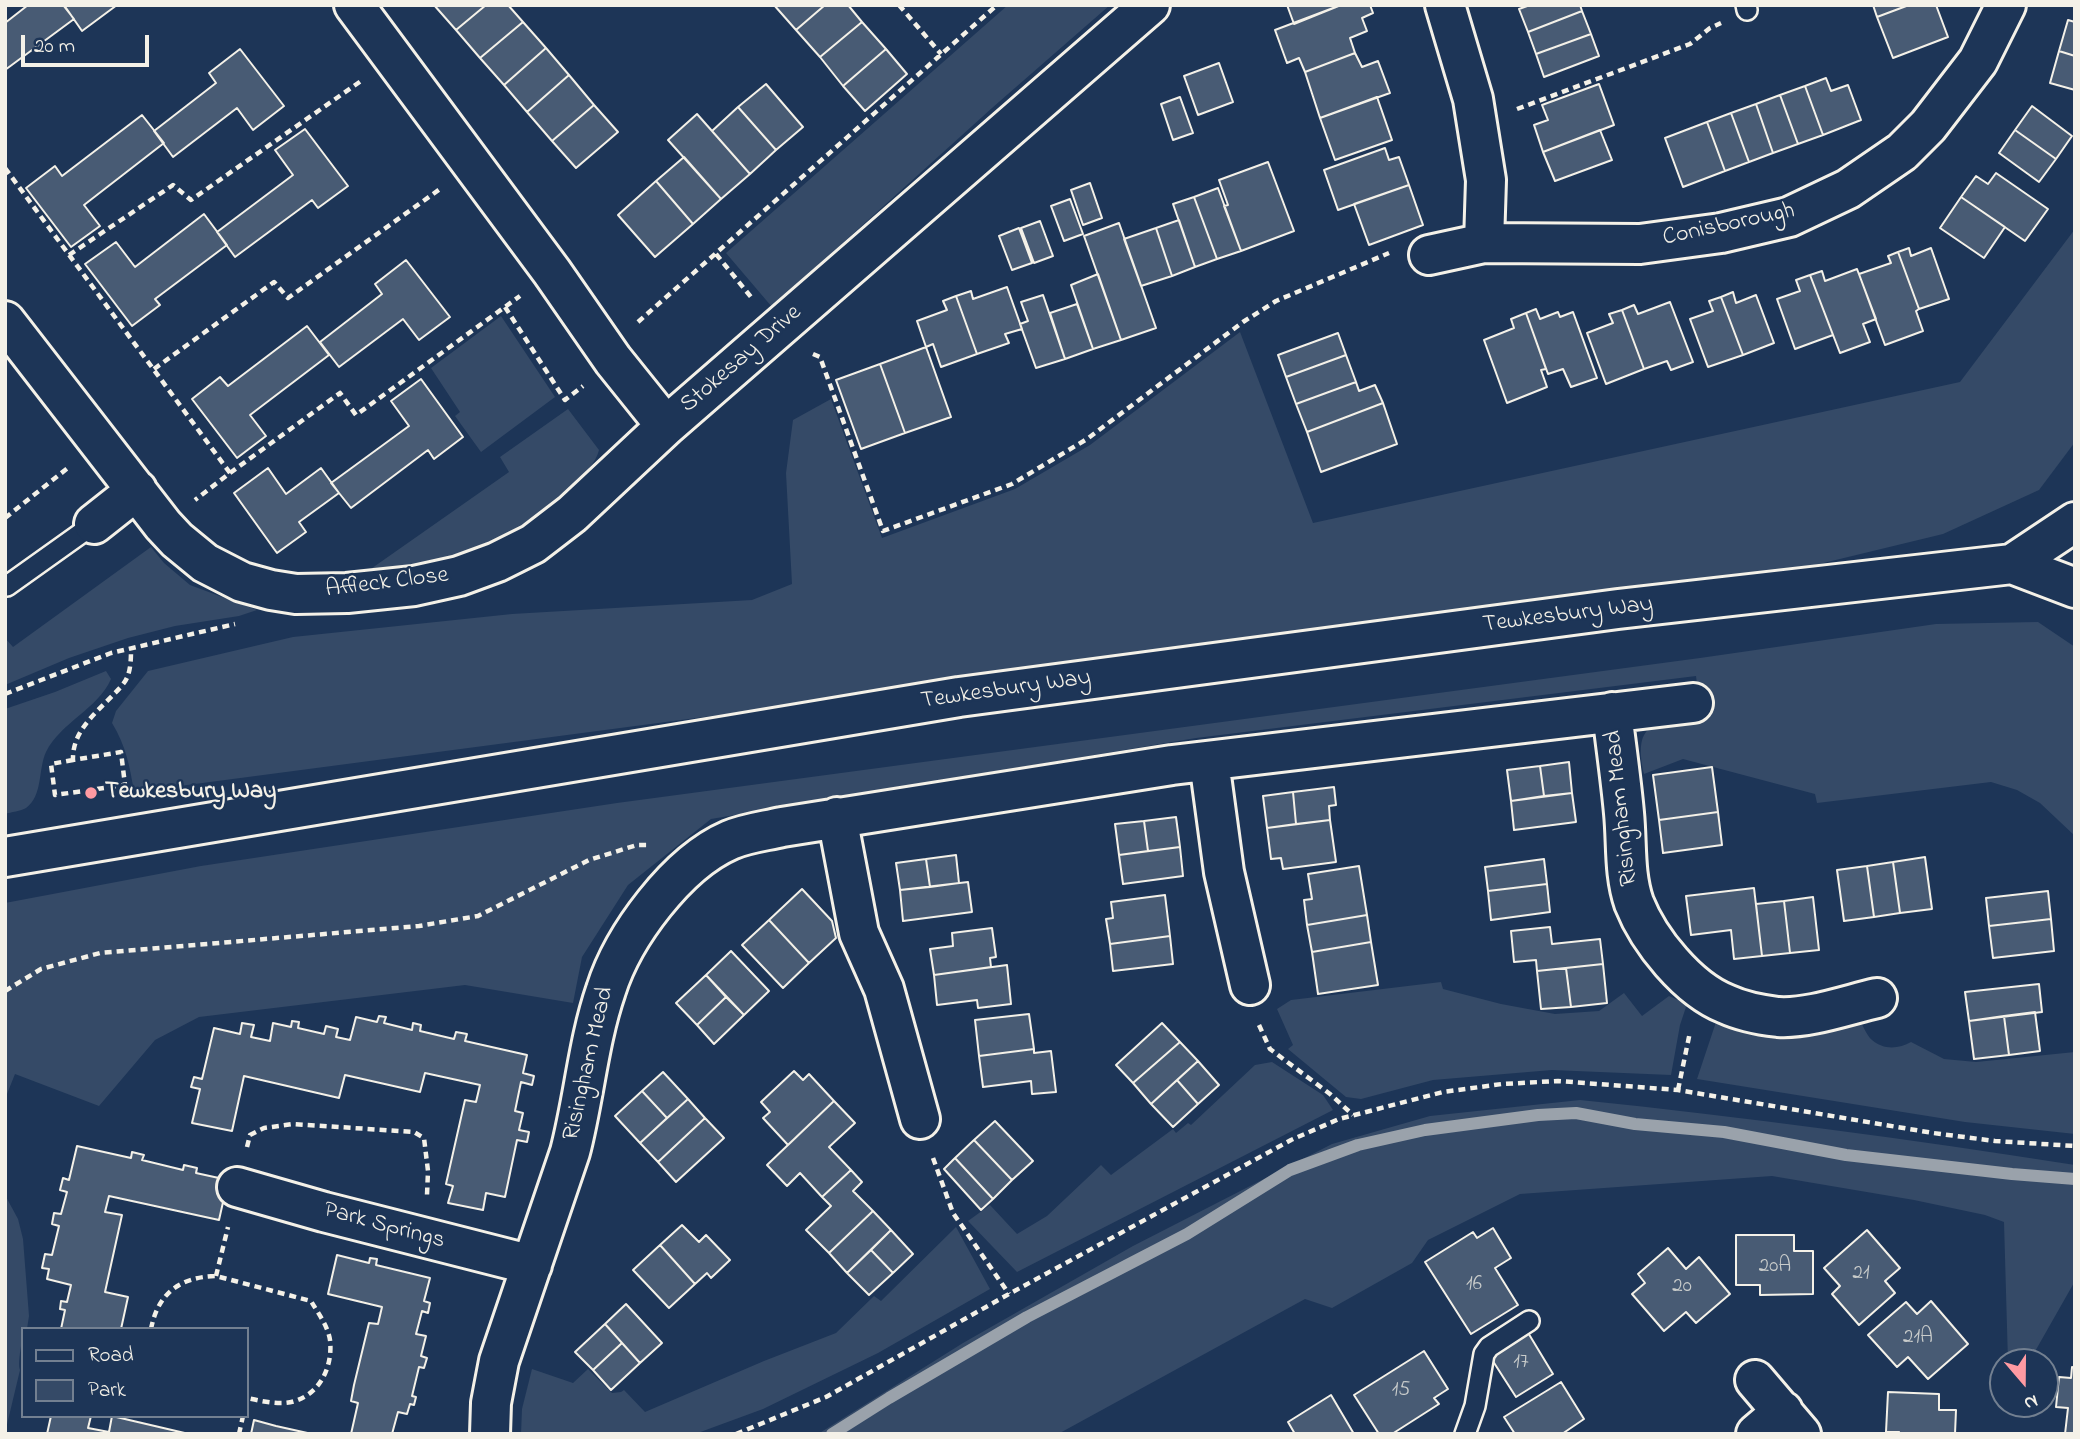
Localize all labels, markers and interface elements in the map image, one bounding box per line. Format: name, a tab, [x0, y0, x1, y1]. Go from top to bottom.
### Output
scale bar	[24, 21, 152, 65]
text: 20 m	[34, 32, 75, 62]
street label: Conisborough	[1660, 198, 1798, 254]
street label: Stokesay Drive	[676, 300, 808, 420]
street label: Affleck Close	[324, 562, 450, 606]
street label: Tewkesbury Way	[1481, 591, 1655, 641]
street label: Tewkesbury Way	[919, 665, 1093, 717]
street label: Risingham Mead	[1600, 729, 1646, 887]
place label: Tewkesbury Way	[105, 779, 276, 807]
marker: Tewkesbury Way	[83, 785, 99, 801]
street label: Risingham Mead	[558, 984, 622, 1144]
street label: Park Springs	[320, 1197, 448, 1257]
house number: 20A	[1759, 1255, 1791, 1281]
house number: 21	[1852, 1262, 1870, 1288]
house number: 16	[1466, 1273, 1482, 1299]
house number: 20	[1672, 1275, 1692, 1301]
house number: 21A	[1903, 1326, 1933, 1352]
legend	[21, 1327, 248, 1418]
text: Road	[88, 1341, 134, 1371]
north arrow	[1989, 1348, 2059, 1418]
house number: 17	[1513, 1351, 1529, 1377]
text: Park	[88, 1376, 126, 1406]
house number: 15	[1392, 1379, 1410, 1405]
text: N	[2020, 1386, 2041, 1416]

